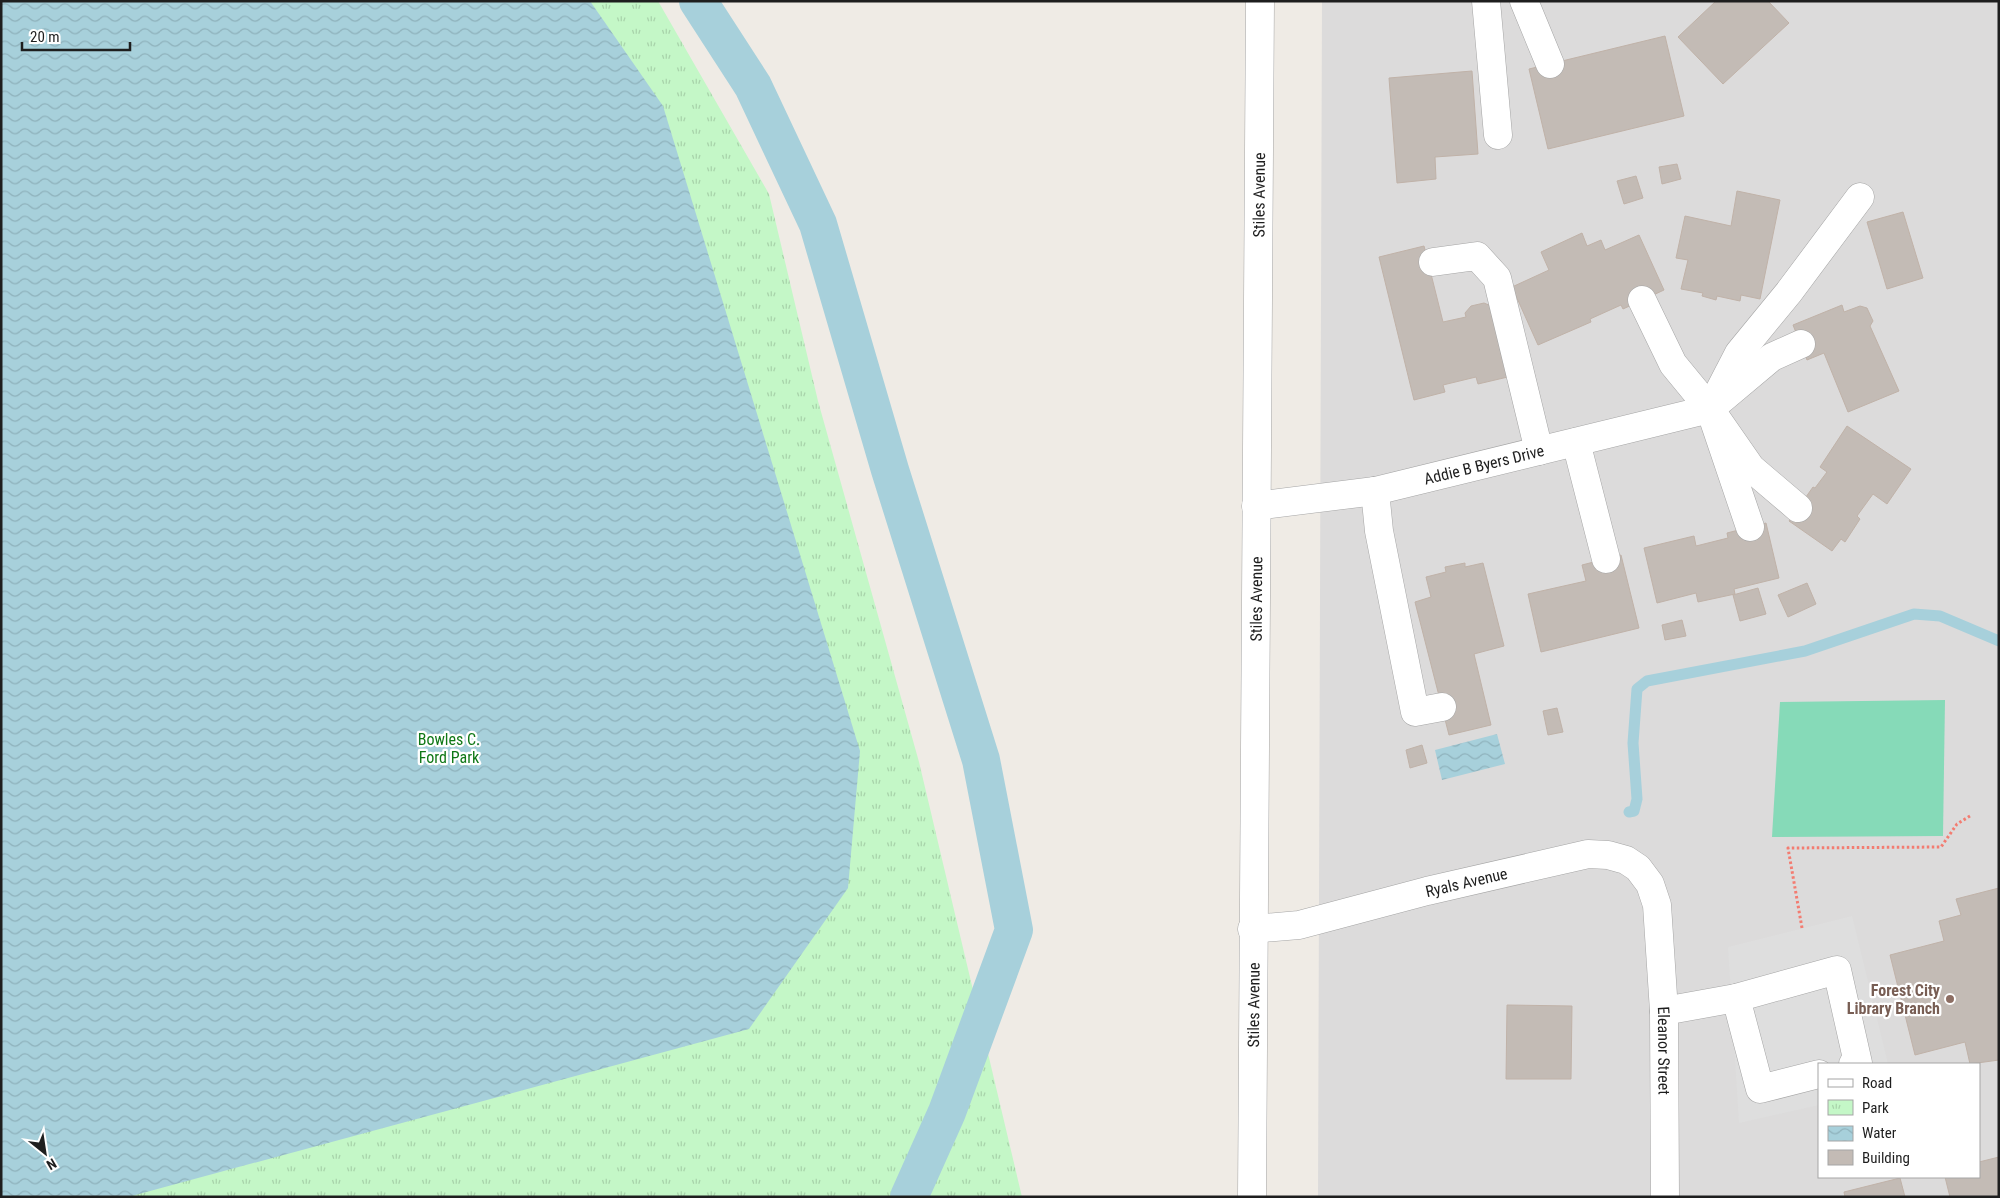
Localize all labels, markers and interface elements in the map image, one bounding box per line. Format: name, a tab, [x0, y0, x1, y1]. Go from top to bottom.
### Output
scale bar	[22, 20, 130, 52]
text: 20 m	[30, 28, 60, 46]
street label: Stiles Avenue	[1249, 152, 1268, 238]
street label: Addie B Byers Drive	[1422, 441, 1546, 488]
street label: Stiles Avenue	[1246, 556, 1266, 642]
park label: Bowles C. Ford Park	[418, 730, 480, 767]
street label: Ryals Avenue	[1424, 863, 1509, 901]
street label: Stiles Avenue	[1244, 962, 1263, 1048]
place label: Forest City Library Branch	[1847, 981, 1940, 1018]
marker: Forest City Library Branch	[1944, 993, 1956, 1005]
street label: Eleanor Street	[1654, 1006, 1674, 1095]
legend	[1818, 1063, 1980, 1178]
text: Road	[1862, 1074, 1892, 1092]
text: Park	[1862, 1099, 1889, 1117]
text: Water	[1862, 1124, 1897, 1142]
north arrow	[20, 1128, 70, 1178]
text: Building	[1862, 1149, 1910, 1167]
text: N	[44, 1155, 59, 1173]

